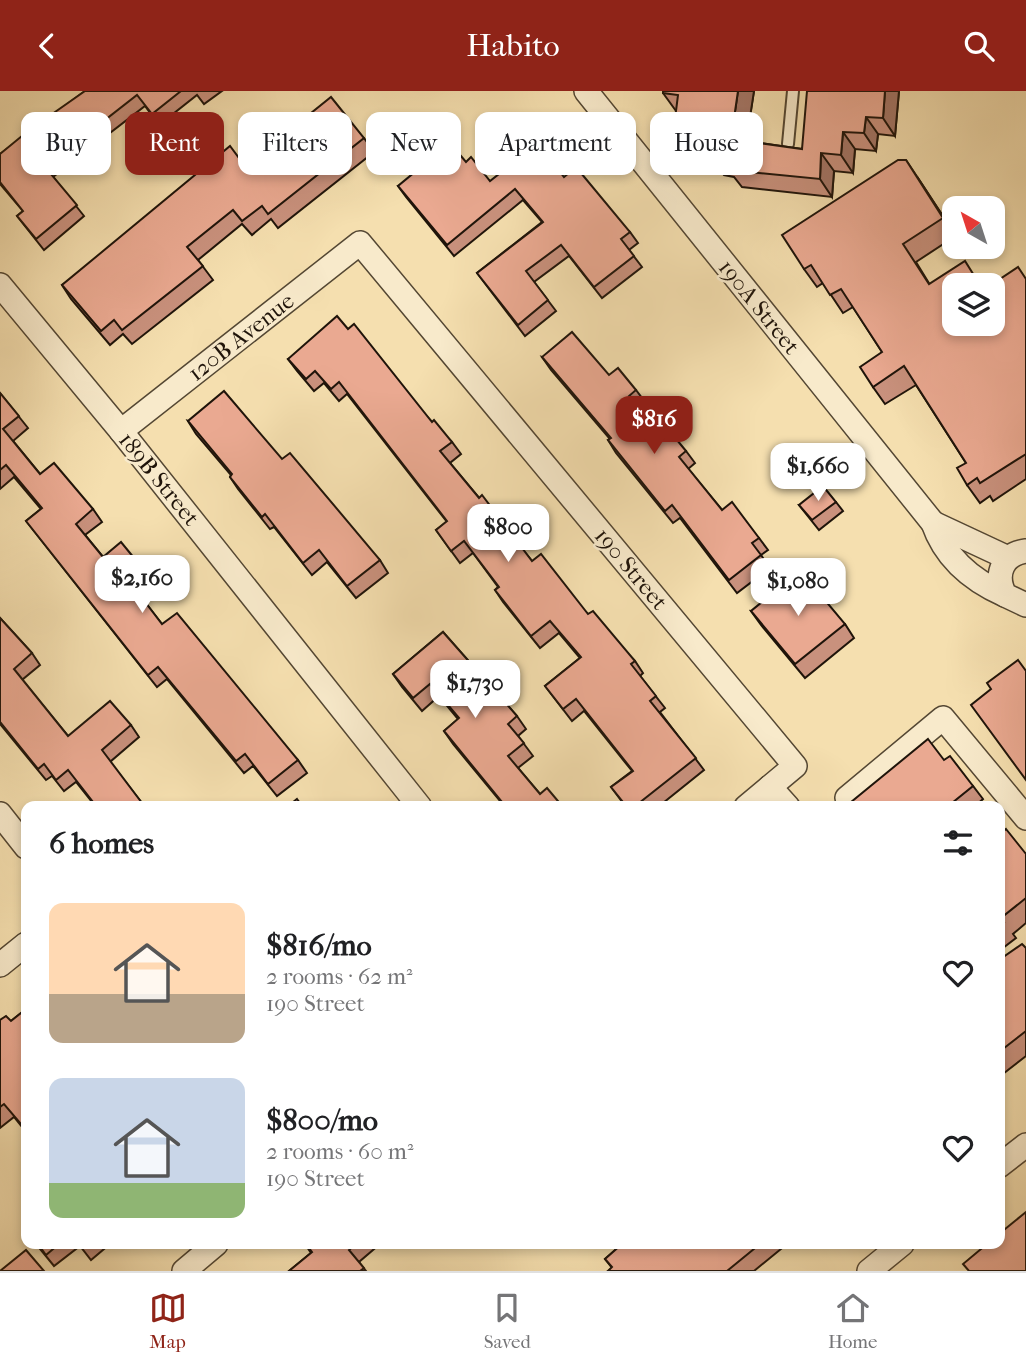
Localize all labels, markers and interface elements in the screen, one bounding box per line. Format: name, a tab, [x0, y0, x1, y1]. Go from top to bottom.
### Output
icon: back	[28, 27, 66, 65]
text: Habito	[466, 27, 560, 64]
icon: search	[960, 27, 998, 65]
chip: Buy	[21, 112, 111, 175]
chip: Rent	[125, 112, 224, 175]
chip: Filters	[238, 112, 352, 175]
chip: New	[366, 112, 461, 175]
chip: Apartment	[475, 112, 636, 175]
chip: House	[650, 112, 763, 175]
north arrow	[942, 196, 1004, 259]
map controls	[942, 196, 1005, 336]
street label: 190A Street	[713, 254, 805, 360]
button: layers	[942, 273, 1005, 336]
street label: 120B Avenue	[183, 287, 299, 387]
pin: $816	[613, 397, 695, 456]
text: $816	[632, 405, 676, 432]
street label: 189B Street	[113, 427, 205, 531]
pin: $1,660	[761, 443, 875, 503]
text: $1,660	[786, 452, 850, 479]
pin: $800	[467, 505, 549, 564]
text: $800	[483, 513, 533, 540]
street label: 190 Street	[589, 523, 673, 615]
pin: $2,160	[85, 555, 199, 615]
pin: $1,080	[741, 559, 855, 618]
text: $2,160	[111, 564, 173, 591]
text: $1,080	[767, 567, 829, 594]
pin: $1,730	[418, 661, 532, 720]
text: $1,730	[446, 669, 504, 696]
icon: filters	[939, 824, 977, 862]
text: 6 homes	[49, 826, 154, 861]
text: $816/mo	[266, 928, 372, 963]
icon: home	[105, 931, 189, 1015]
icon: heart	[939, 954, 977, 992]
text: 2 rooms · 62 m²	[266, 963, 413, 990]
text: 190 Street	[266, 990, 365, 1017]
text: $800/mo	[266, 1103, 378, 1138]
icon: home	[105, 1106, 189, 1190]
icon: heart	[939, 1129, 977, 1167]
text: 2 rooms · 60 m²	[266, 1138, 413, 1165]
text: 190 Street	[266, 1165, 365, 1192]
tab: Map	[149, 1289, 187, 1353]
tab: Saved	[484, 1289, 531, 1353]
tab: Home	[828, 1289, 877, 1353]

